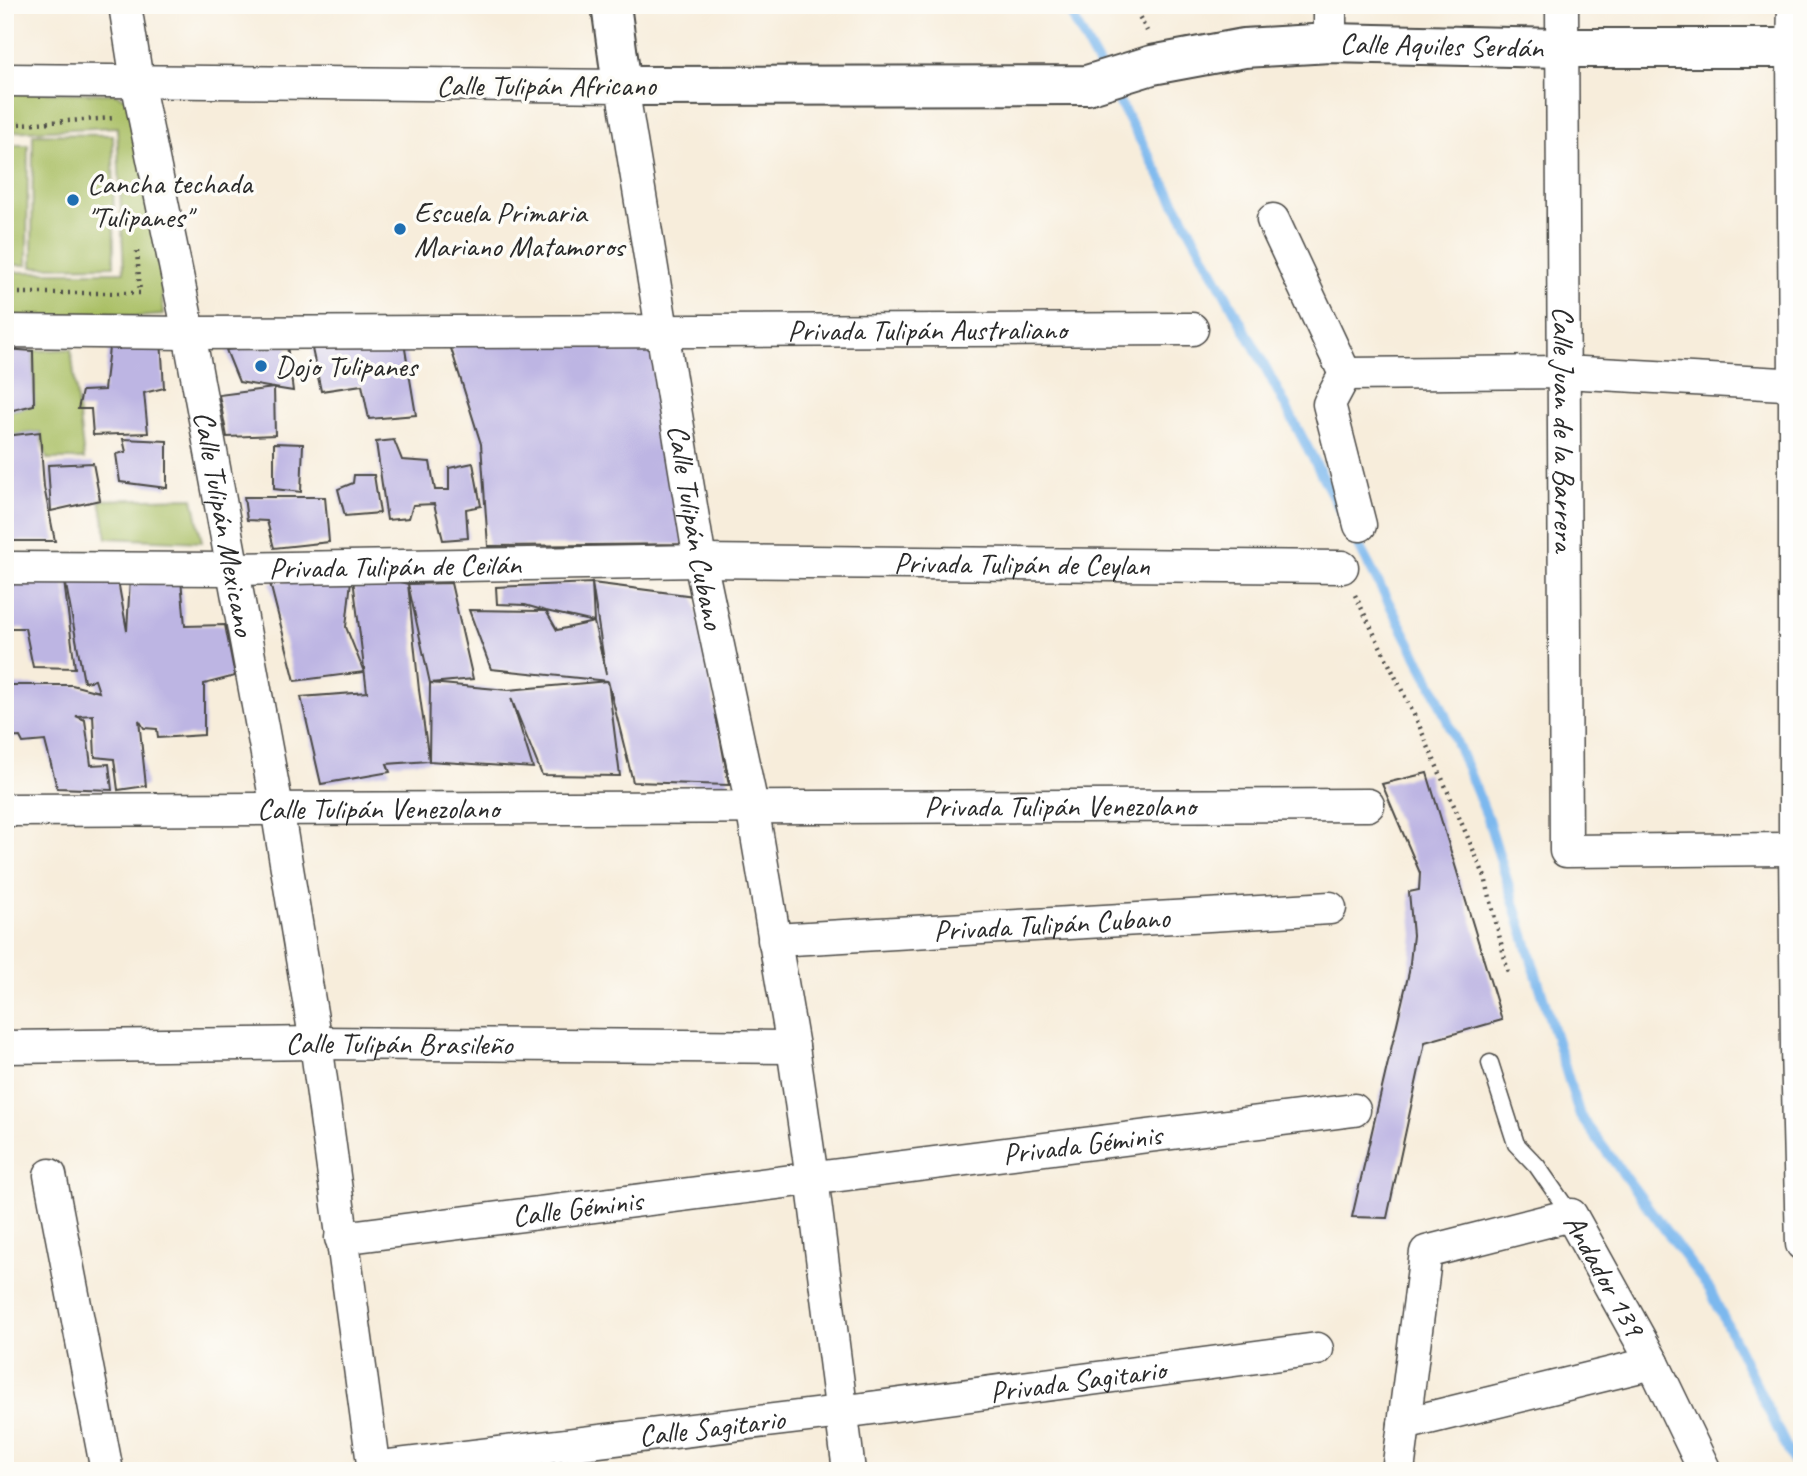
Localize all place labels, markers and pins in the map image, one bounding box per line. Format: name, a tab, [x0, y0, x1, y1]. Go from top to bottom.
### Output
place label: Cancha techada "Tulipanes"	[87, 164, 254, 236]
marker: Cancha techada "Tulipanes"	[65, 192, 81, 208]
place label: Escuela Primaria Mariano Matamoros	[414, 193, 627, 265]
marker: Escuela Primaria Mariano Matamoros	[392, 221, 408, 237]
place label: Dojo Tulipanes	[275, 347, 420, 385]
marker: Dojo Tulipanes	[253, 358, 269, 374]

